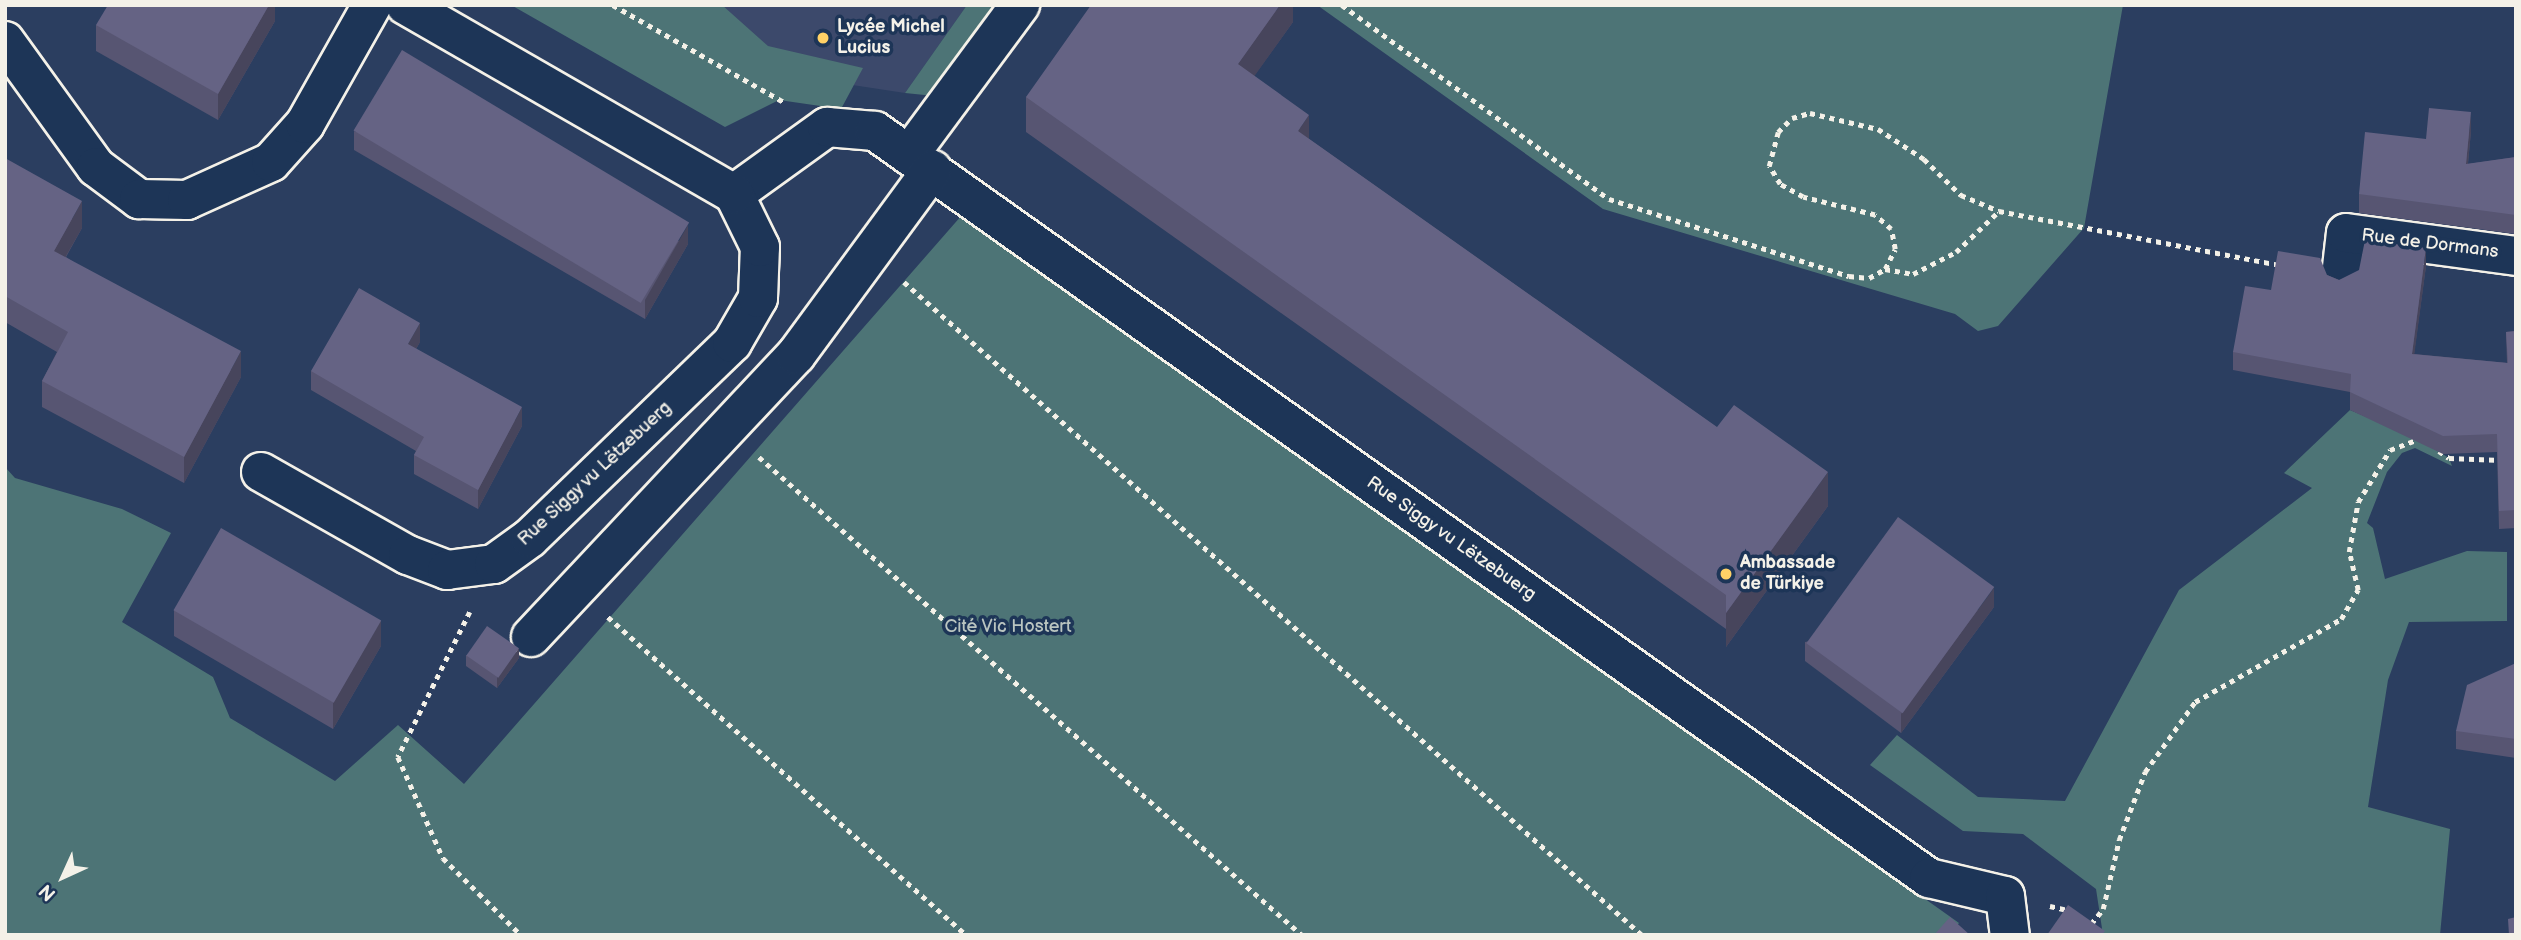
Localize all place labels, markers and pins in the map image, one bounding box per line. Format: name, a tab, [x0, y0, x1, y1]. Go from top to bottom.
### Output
place label: Lycée Michel Lucius	[837, 17, 945, 60]
marker: Lycée Michel Lucius	[815, 30, 831, 46]
place label: Ambassade de Türkiye	[1740, 553, 1835, 596]
marker: Ambassade de Türkiye	[1718, 566, 1734, 582]

